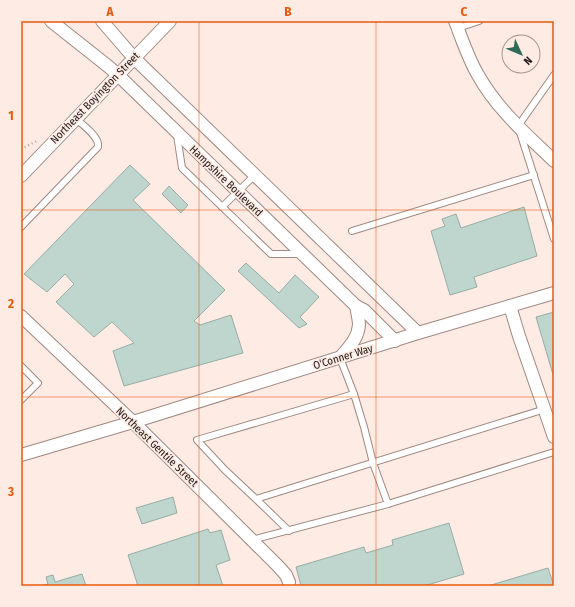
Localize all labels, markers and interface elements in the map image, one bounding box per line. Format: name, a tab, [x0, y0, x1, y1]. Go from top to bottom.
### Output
text: A	[105, 4, 114, 19]
text: B	[284, 4, 292, 19]
text: C	[461, 4, 468, 19]
north arrow	[501, 34, 541, 74]
street label: Northeast Boyington Street	[48, 49, 142, 146]
text: N	[521, 54, 535, 67]
text: 1	[8, 108, 14, 123]
street label: Hampshire Boulevard	[187, 143, 265, 219]
text: 2	[7, 296, 14, 311]
street label: O'Conner Way	[312, 342, 375, 372]
street label: Northeast Gentile Street	[113, 404, 201, 490]
text: 3	[7, 484, 14, 499]

